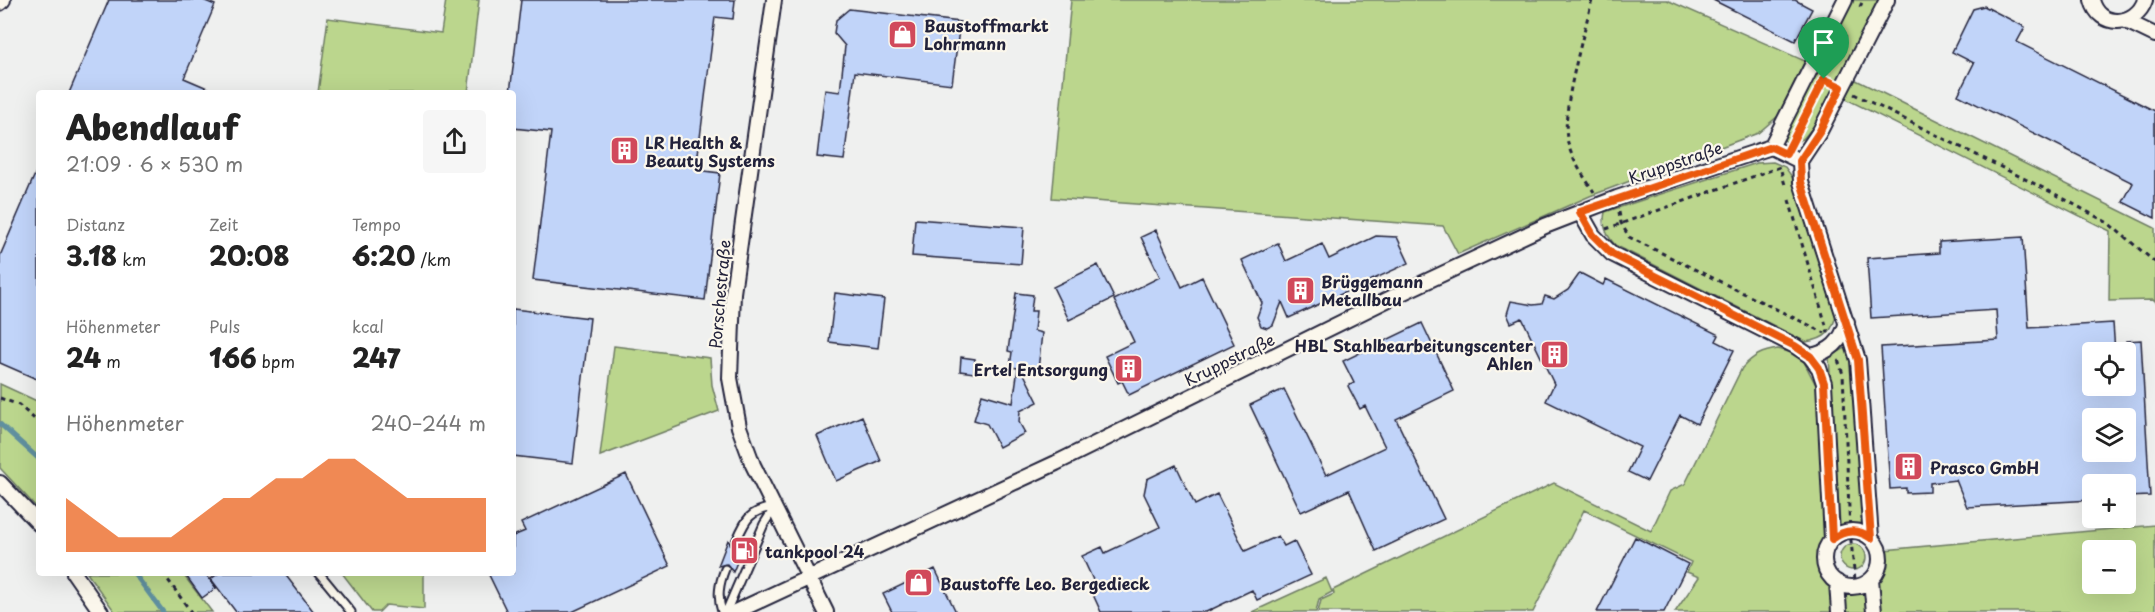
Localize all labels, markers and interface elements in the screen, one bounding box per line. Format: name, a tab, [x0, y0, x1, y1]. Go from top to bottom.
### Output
place label: Baustoffmarkt Lohrmann	[924, 13, 1049, 55]
pin	[1798, 17, 1849, 79]
shop icon: Baustoffmarkt Lohrmann	[887, 18, 919, 50]
icon: arrive	[1807, 26, 1840, 59]
text: Abendlauf	[66, 101, 239, 151]
button: share	[423, 110, 486, 173]
place label: LR Health & Beauty Systems	[645, 130, 775, 172]
building icon: LR Health & Beauty Systems	[608, 135, 640, 167]
street label: Kruppstraße	[1625, 135, 1725, 189]
text: 21:09 · 6 × 530 m	[66, 149, 243, 179]
text: Distanz	[66, 212, 125, 236]
text: Zeit	[209, 212, 238, 236]
text: Tempo	[352, 212, 401, 236]
text: 3.18	[66, 236, 117, 275]
text: 20:08	[209, 236, 290, 275]
text: 6:20	[352, 236, 415, 275]
street label: Porschestraße	[702, 239, 736, 349]
text: km	[117, 247, 146, 271]
text: /km	[415, 247, 451, 271]
place label: Brüggemann Metallbau	[1321, 269, 1423, 311]
building icon: Brüggemann Metallbau	[1284, 274, 1316, 306]
text: Höhenmeter	[66, 314, 160, 338]
text: Puls	[209, 314, 240, 338]
text: kcal	[352, 314, 384, 338]
street label: Kruppstraße	[1180, 327, 1278, 391]
place label: HBL Stahlbearbeitungscenter Ahlen	[1295, 333, 1534, 375]
text: 24	[66, 338, 101, 377]
text: 166	[209, 338, 257, 377]
text: 247	[352, 338, 400, 377]
building icon: HBL Stahlbearbeitungscenter Ahlen	[1538, 338, 1570, 370]
map controls	[2082, 342, 2136, 594]
button: locate	[2082, 342, 2136, 396]
text: m	[101, 349, 121, 373]
text: bpm	[257, 349, 295, 373]
building icon: Ertel Entsorgung	[1113, 353, 1145, 385]
place label: Ertel Entsorgung	[974, 357, 1108, 381]
text: Höhenmeter	[66, 408, 184, 438]
text: 240–244 m	[370, 408, 486, 438]
button: layers	[2082, 408, 2136, 462]
building icon: Prasco GmbH	[1893, 451, 1925, 483]
place label: Prasco GmbH	[1930, 455, 2039, 479]
button: +	[2082, 474, 2136, 528]
fuel station icon: tankpool 24	[728, 535, 760, 567]
place label: tankpool 24	[765, 539, 865, 563]
button: −	[2082, 540, 2136, 594]
shop icon: Baustoffe Leo. Bergedieck	[903, 567, 935, 599]
place label: Baustoffe Leo. Bergedieck	[940, 571, 1150, 595]

